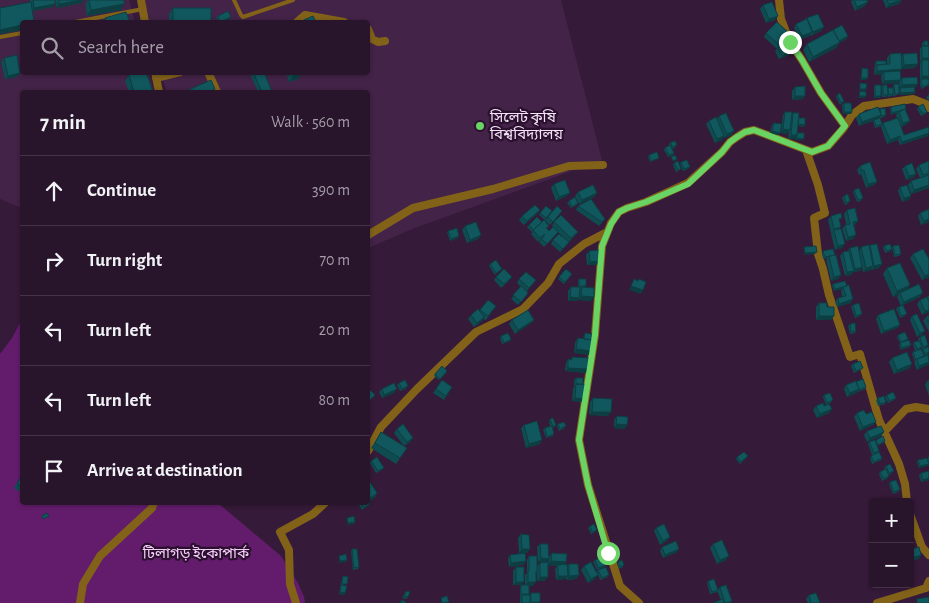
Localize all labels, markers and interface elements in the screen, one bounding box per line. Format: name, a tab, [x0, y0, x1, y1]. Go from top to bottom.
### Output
search box	[20, 20, 370, 75]
route end	[779, 31, 802, 54]
icon: search	[38, 34, 66, 62]
text: Search here	[78, 38, 164, 57]
place label: সিলেট কৃষি বিশ্ববিদ্যালয়	[489, 109, 563, 142]
text: 7 min	[40, 112, 86, 133]
text: Walk · 560 m	[271, 114, 350, 130]
marker: সিলেট কৃষি বিশ্ববিদ্যালয়	[474, 120, 486, 132]
icon: ahead	[40, 177, 68, 205]
text: Continue	[87, 181, 156, 200]
text: 390 m	[312, 182, 350, 198]
icon: right	[40, 247, 68, 275]
text: Turn right	[87, 251, 162, 270]
text: 70 m	[319, 252, 350, 268]
icon: left	[40, 317, 68, 345]
text: Turn left	[87, 321, 151, 340]
text: 20 m	[319, 322, 350, 338]
icon: left	[40, 387, 68, 415]
text: Turn left	[87, 391, 151, 410]
text: 80 m	[319, 392, 350, 408]
icon: arrive	[40, 457, 68, 485]
text: Arrive at destination	[87, 461, 243, 480]
map controls	[869, 498, 914, 588]
button: +	[869, 498, 914, 543]
route start	[597, 542, 620, 565]
button: −	[869, 543, 914, 588]
park label: টিলাগড় ইকোপার্ক	[142, 544, 250, 561]

